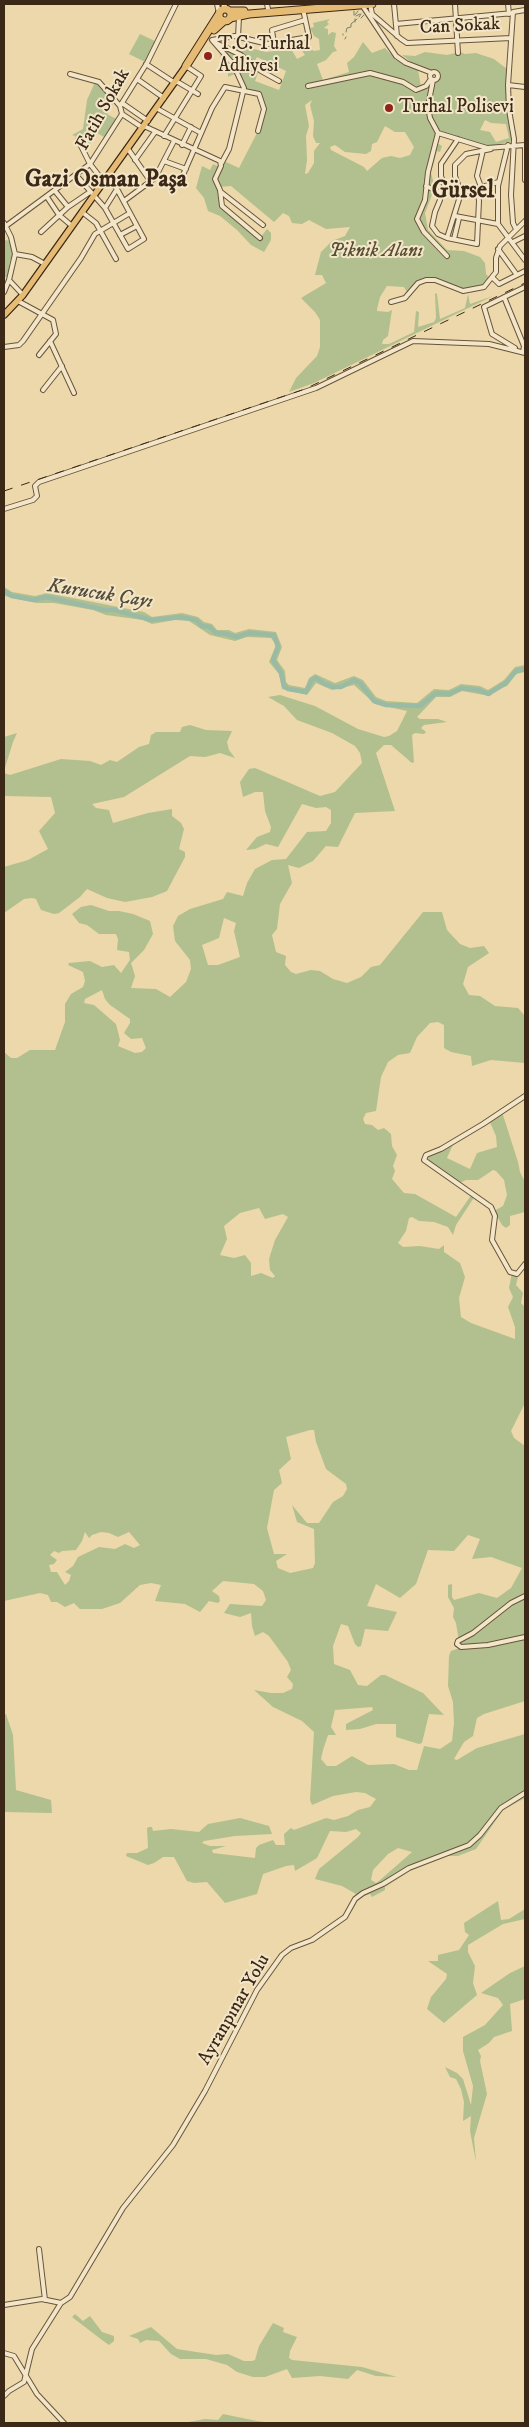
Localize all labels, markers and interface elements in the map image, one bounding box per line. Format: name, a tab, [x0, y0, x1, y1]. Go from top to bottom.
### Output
street label: Can Sokak	[419, 14, 501, 40]
place label: T.C. Turhal Adliyesi	[218, 34, 310, 78]
marker: T.C. Turhal Adliyesi	[202, 50, 214, 62]
street label: Fatih Sokak	[72, 65, 136, 155]
place label: Turhal Polisevi	[399, 97, 514, 119]
marker: Turhal Polisevi	[383, 102, 395, 114]
district label: Gazi Osman Paşa	[25, 167, 187, 195]
district label: Gürsel	[432, 178, 494, 206]
park label: Piknik Alanı	[329, 241, 423, 263]
water label: Kurucuk Çayı	[46, 575, 154, 615]
street label: Ayranpınar Yolu	[194, 1951, 276, 2069]

